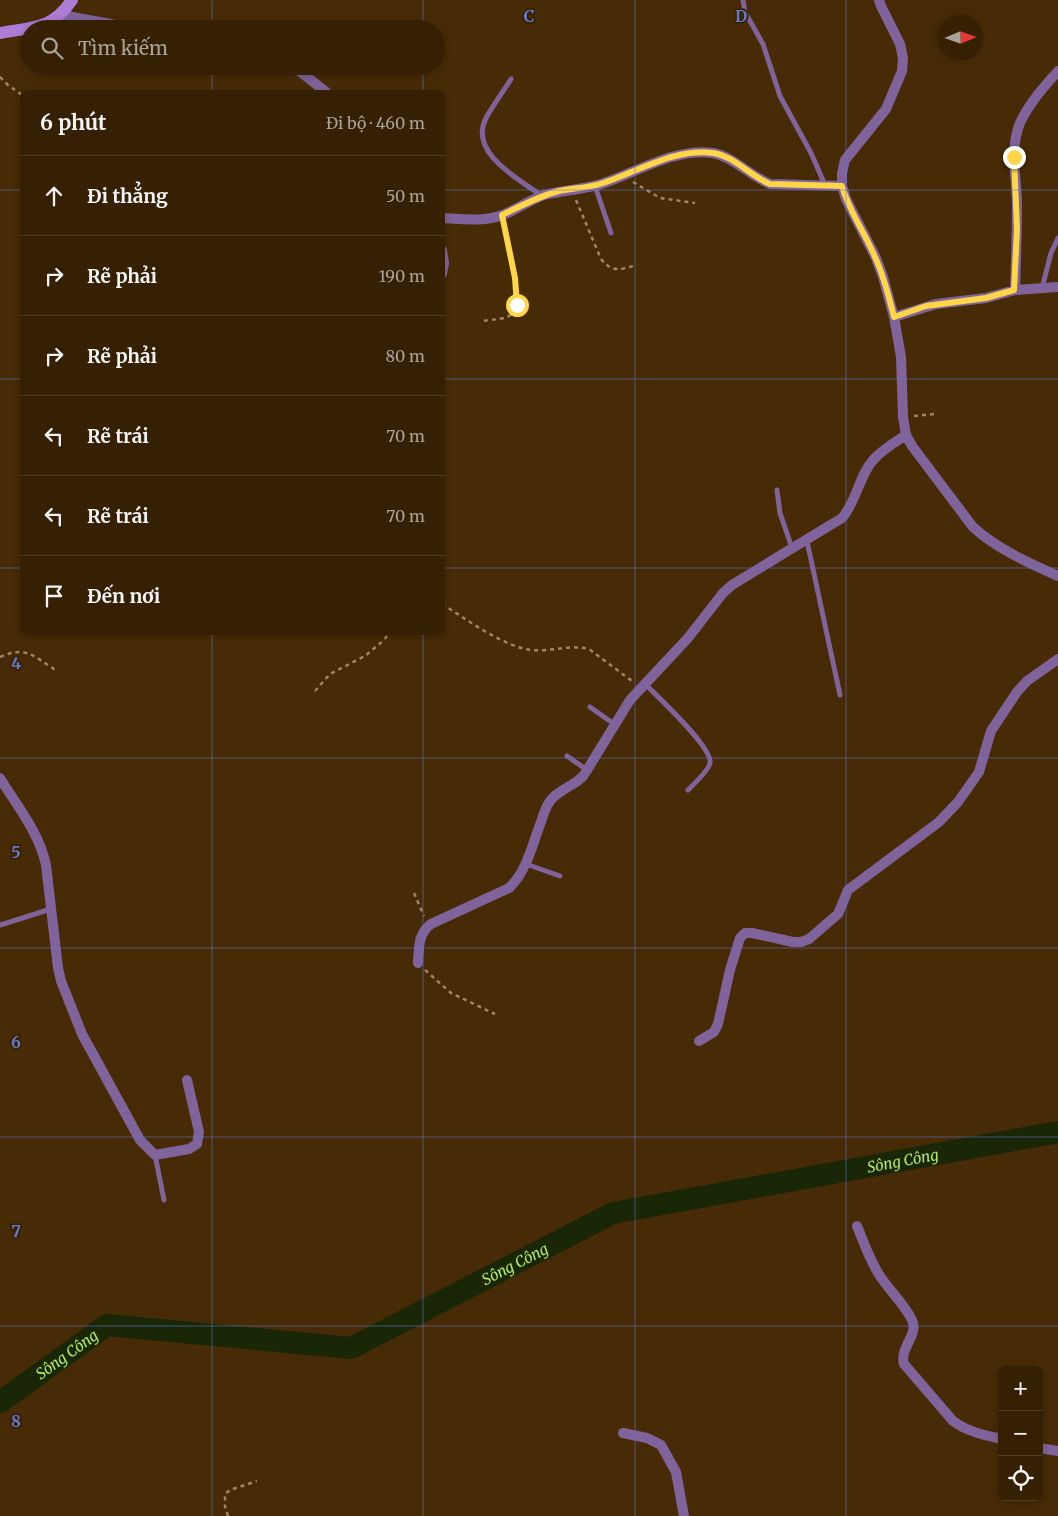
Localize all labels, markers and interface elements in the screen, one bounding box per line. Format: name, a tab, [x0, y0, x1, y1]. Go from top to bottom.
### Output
text: C	[524, 6, 534, 26]
text: D	[735, 6, 747, 26]
north arrow	[938, 15, 983, 60]
search box	[20, 20, 445, 75]
icon: search	[38, 34, 66, 62]
text: Tìm kiếm	[78, 36, 168, 60]
text: 6 phút	[40, 109, 106, 136]
text: Đi bộ · 460 m	[326, 113, 425, 133]
route end	[1003, 146, 1026, 169]
icon: ahead	[40, 182, 68, 210]
text: Đi thẳng	[87, 184, 168, 208]
text: 50 m	[386, 186, 425, 206]
icon: right	[40, 262, 68, 290]
text: Rẽ phải	[87, 264, 157, 288]
text: 190 m	[379, 266, 425, 286]
route start	[506, 294, 529, 317]
icon: right	[40, 342, 68, 370]
text: Rẽ phải	[87, 344, 157, 368]
text: 80 m	[386, 346, 425, 366]
icon: left	[40, 422, 68, 450]
text: Rẽ trái	[87, 424, 149, 448]
text: 70 m	[386, 426, 425, 446]
icon: left	[40, 502, 68, 530]
text: Rẽ trái	[87, 504, 149, 528]
text: 70 m	[386, 506, 425, 526]
icon: arrive	[40, 582, 68, 610]
text: Đến nơi	[87, 584, 160, 608]
text: 4	[11, 653, 21, 673]
text: 5	[11, 842, 21, 862]
text: 6	[11, 1032, 21, 1052]
water label: Sông Công	[865, 1144, 940, 1176]
text: 7	[11, 1221, 21, 1241]
water label: Sông Công	[478, 1239, 551, 1289]
water label: Sông Công	[32, 1325, 101, 1383]
map controls	[998, 1366, 1043, 1501]
button: +	[998, 1366, 1043, 1411]
text: 8	[11, 1411, 21, 1431]
button: −	[998, 1411, 1043, 1456]
button: locate	[998, 1456, 1043, 1501]

